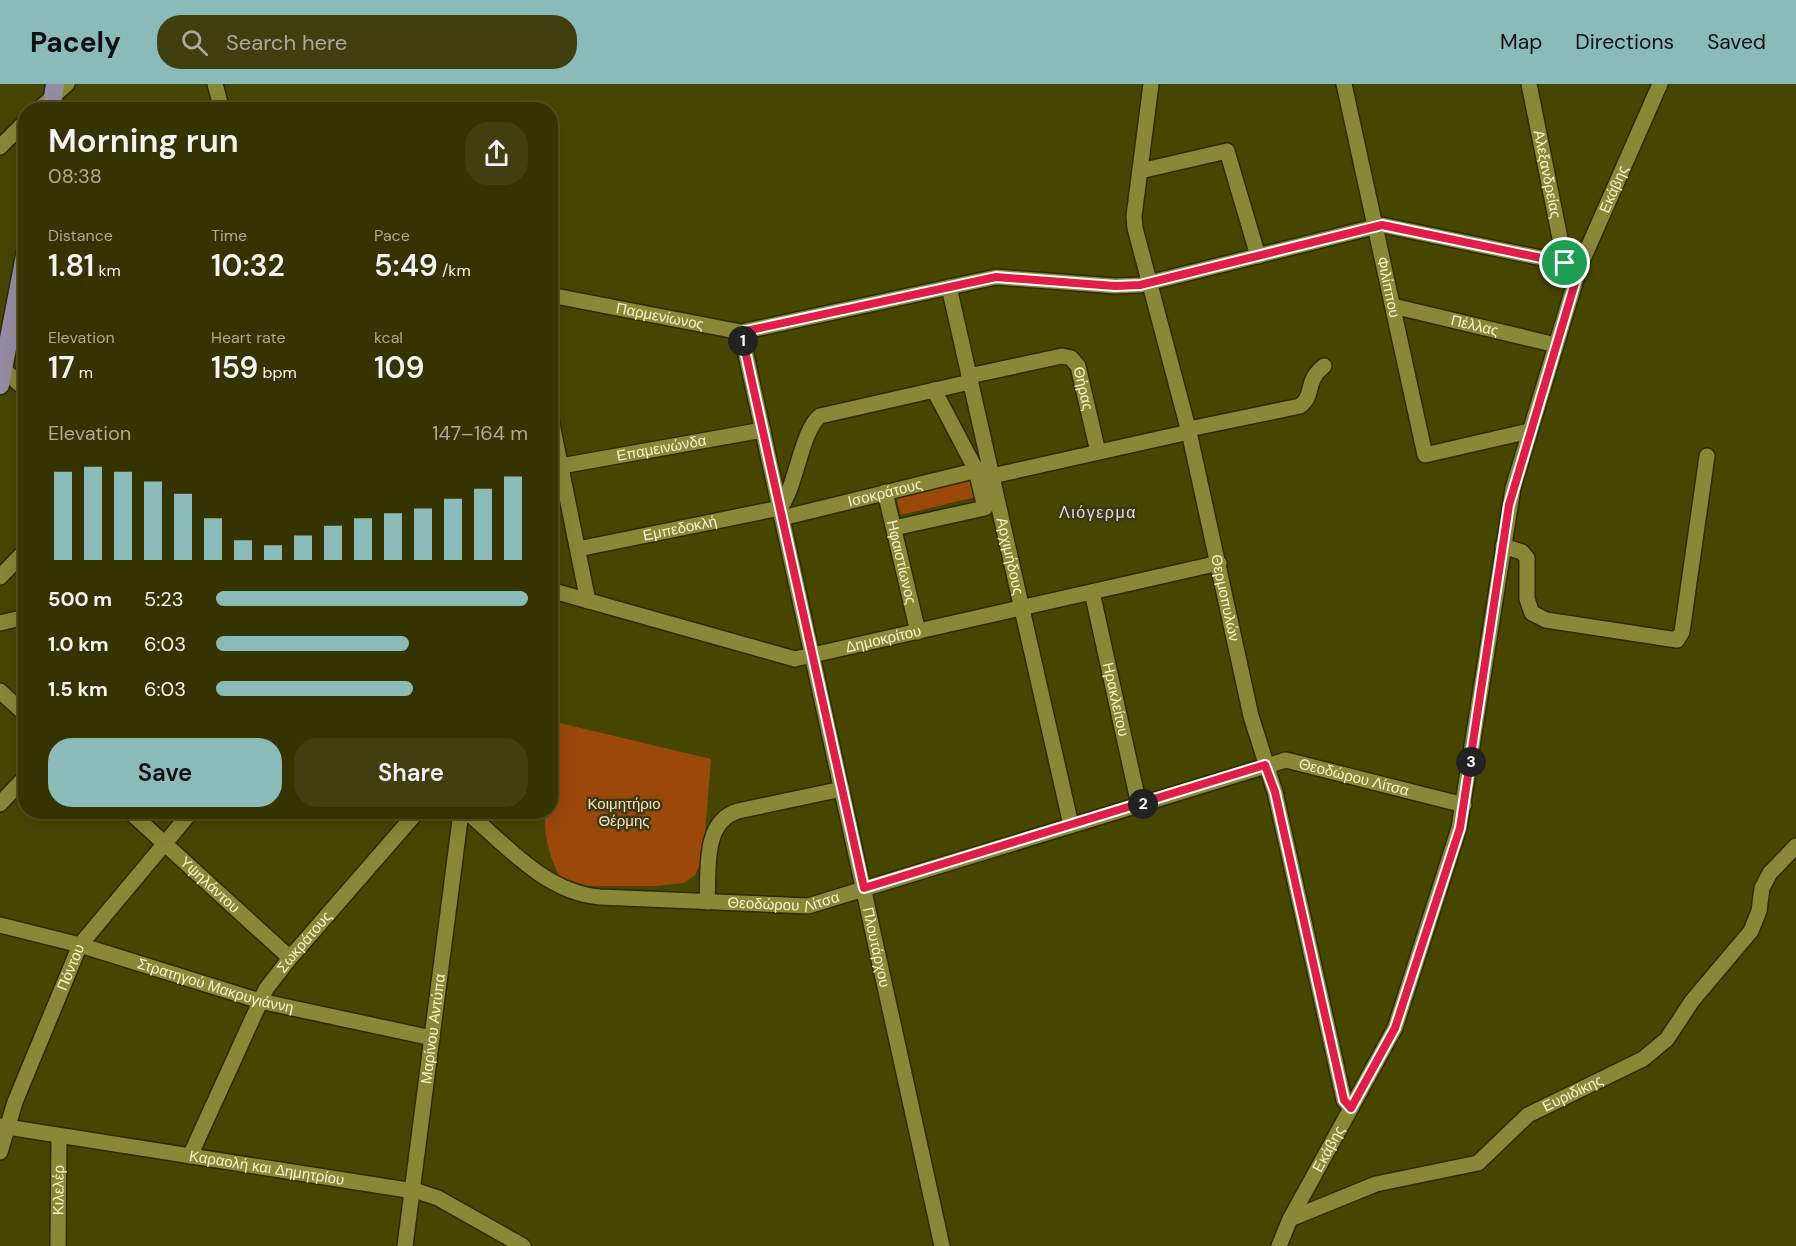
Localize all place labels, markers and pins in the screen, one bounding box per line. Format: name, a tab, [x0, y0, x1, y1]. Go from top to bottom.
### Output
pin	[1539, 237, 1590, 288]
pin: 1	[728, 326, 758, 356]
pin: 3	[1456, 747, 1486, 777]
pin: 2	[1128, 789, 1158, 819]

